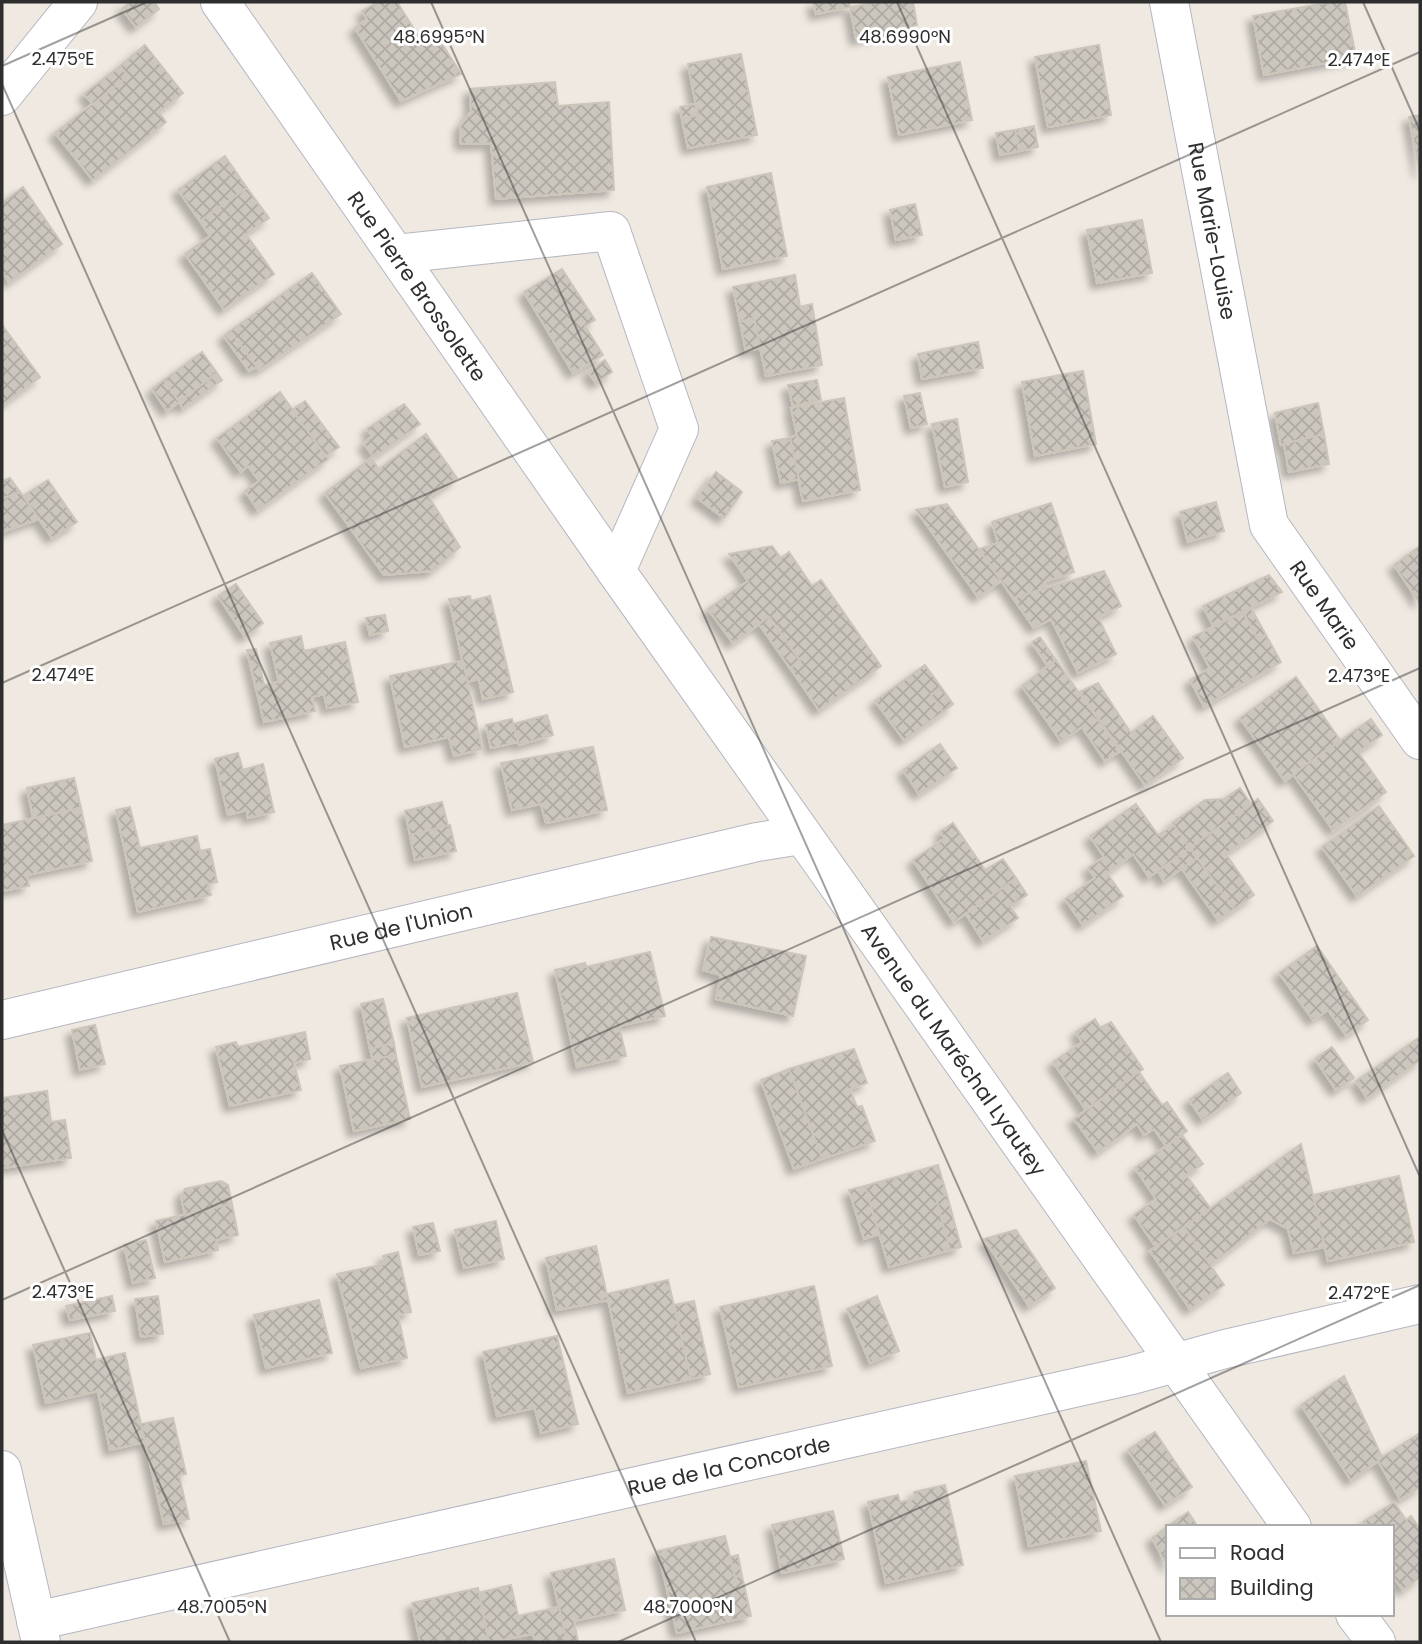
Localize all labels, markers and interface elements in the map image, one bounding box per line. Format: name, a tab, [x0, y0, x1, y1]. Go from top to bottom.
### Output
text: 48.6995°N	[393, 24, 485, 49]
text: 48.6990°N	[859, 24, 951, 49]
text: 2.475°E	[31, 46, 95, 71]
text: 2.474°E	[1327, 47, 1391, 72]
street label: Rue Marie-Louise	[1182, 140, 1244, 322]
street label: Rue Pierre Brossolette	[341, 185, 494, 387]
street label: Rue Marie	[1284, 554, 1367, 655]
text: 2.474°E	[31, 662, 95, 687]
text: 2.473°E	[1328, 663, 1390, 688]
street label: Rue de l'Union	[327, 895, 475, 957]
street label: Avenue du Maréchal Lyautey	[855, 917, 1054, 1182]
text: 2.473°E	[32, 1279, 94, 1304]
text: 2.472°E	[1328, 1280, 1390, 1305]
street label: Rue de la Concorde	[625, 1429, 833, 1502]
legend	[1166, 1525, 1394, 1616]
text: Road	[1230, 1538, 1285, 1567]
text: Building	[1230, 1573, 1314, 1602]
text: 48.7005°N	[177, 1594, 267, 1619]
text: 48.7000°N	[643, 1594, 733, 1619]

